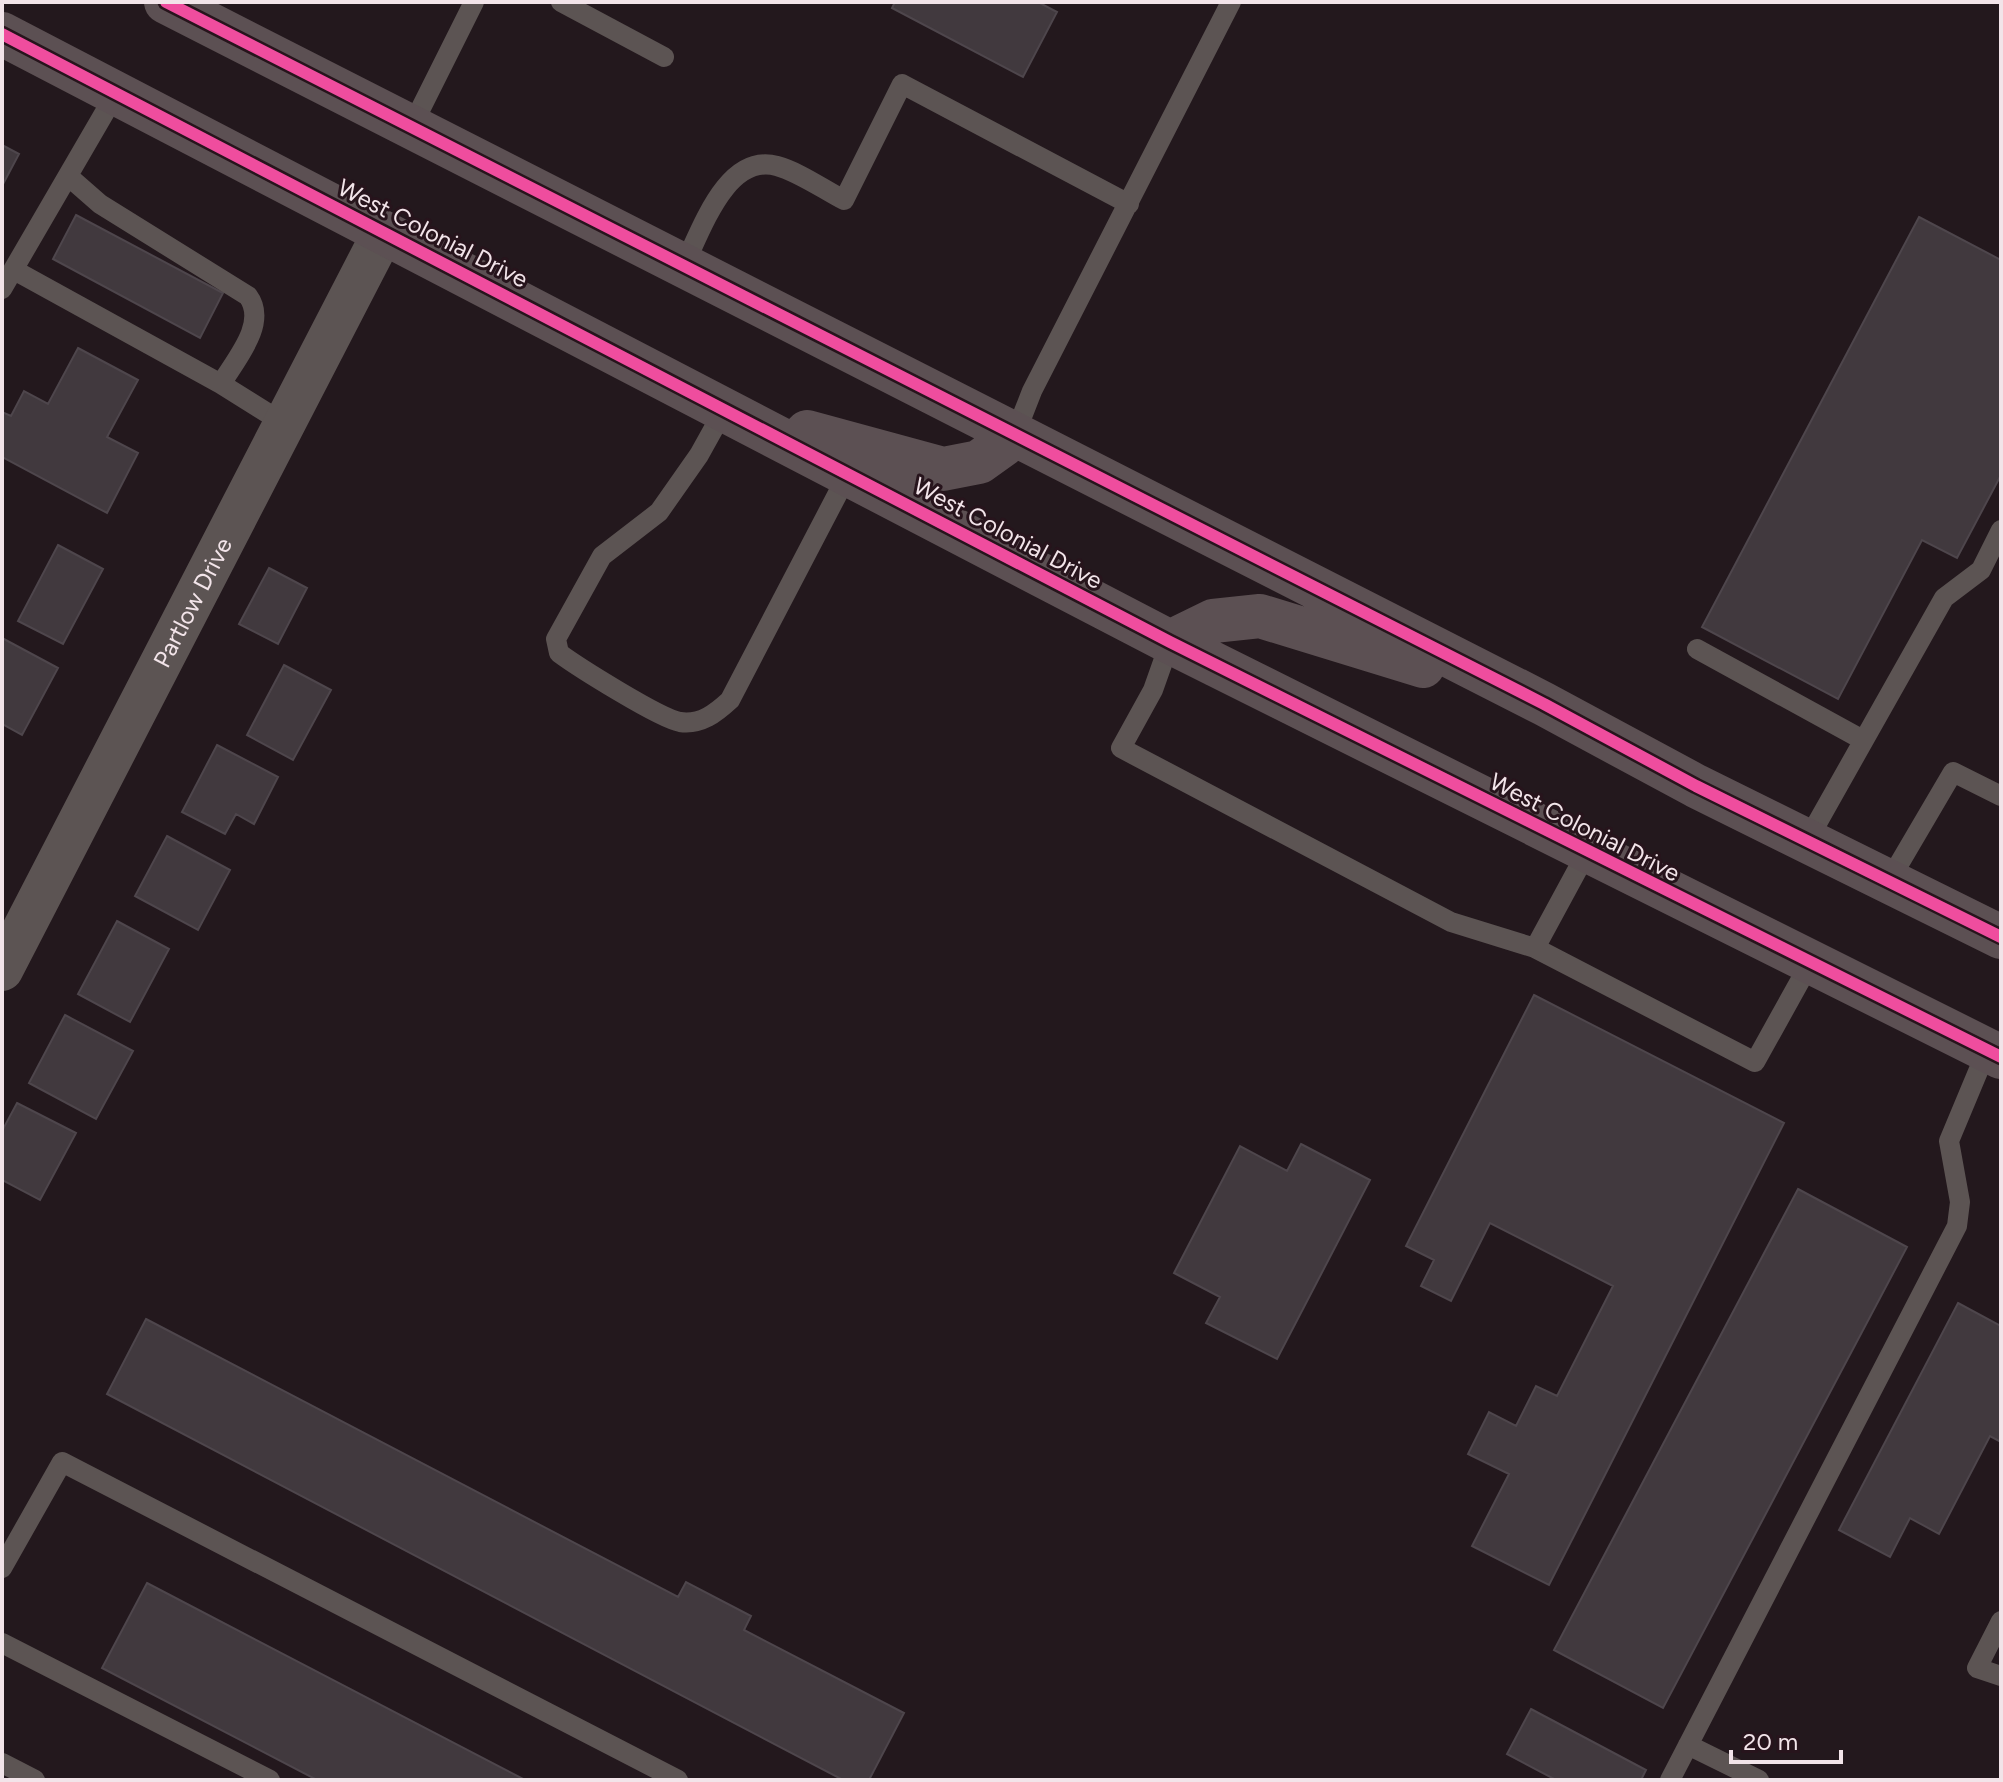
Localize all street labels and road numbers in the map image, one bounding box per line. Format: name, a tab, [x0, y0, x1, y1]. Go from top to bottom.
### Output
street label: West Colonial Drive	[333, 172, 533, 294]
street label: West Colonial Drive	[909, 471, 1107, 595]
street label: Partlow Drive	[147, 532, 238, 672]
street label: West Colonial Drive	[1485, 766, 1685, 888]

